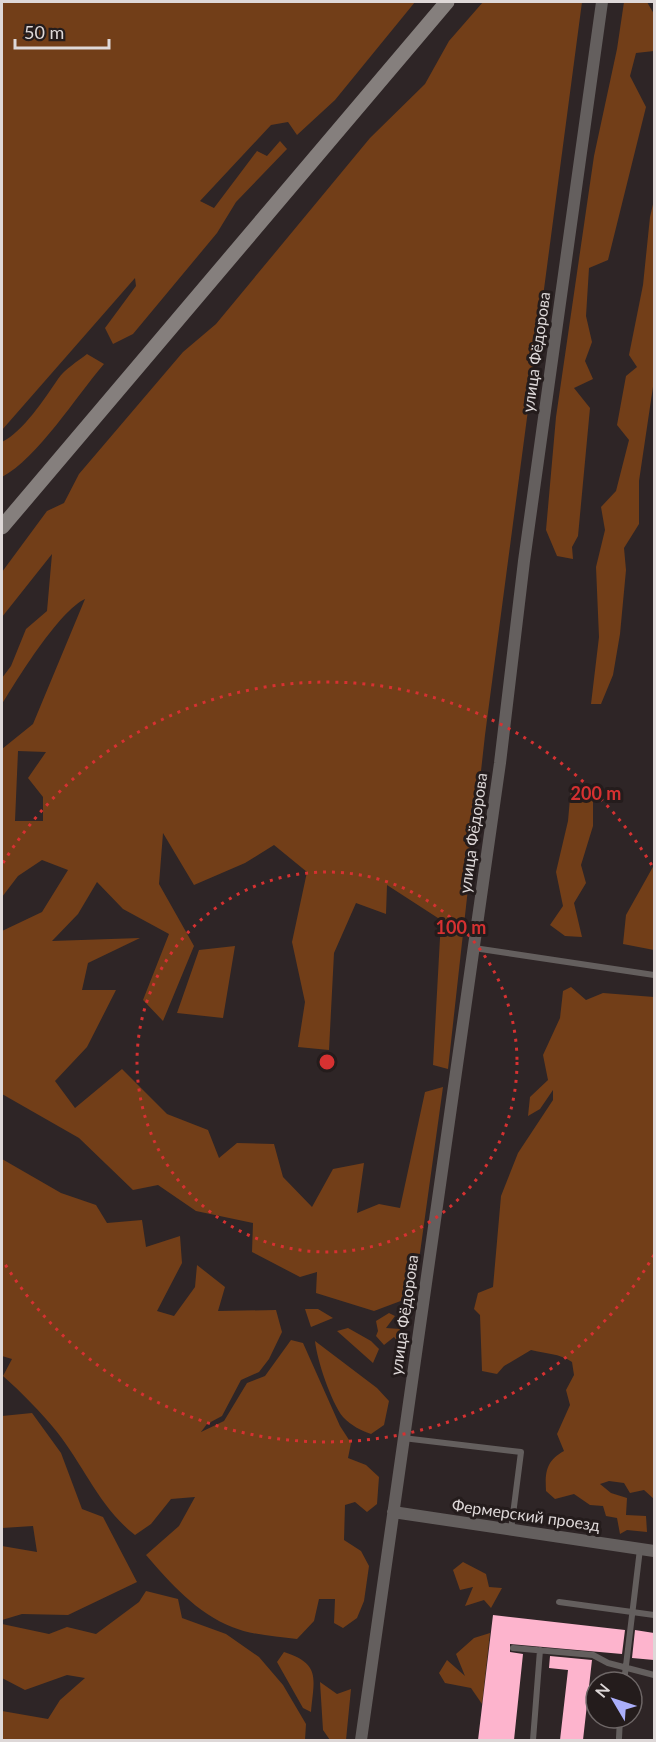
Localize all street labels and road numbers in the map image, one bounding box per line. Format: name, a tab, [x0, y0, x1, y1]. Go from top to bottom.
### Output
street label: улица Фёдорова	[518, 291, 553, 413]
street label: улица Фёдорова	[455, 772, 490, 894]
street label: улица Фёдорова	[386, 1254, 421, 1376]
street label: Фермерский проезд	[451, 1495, 601, 1534]

